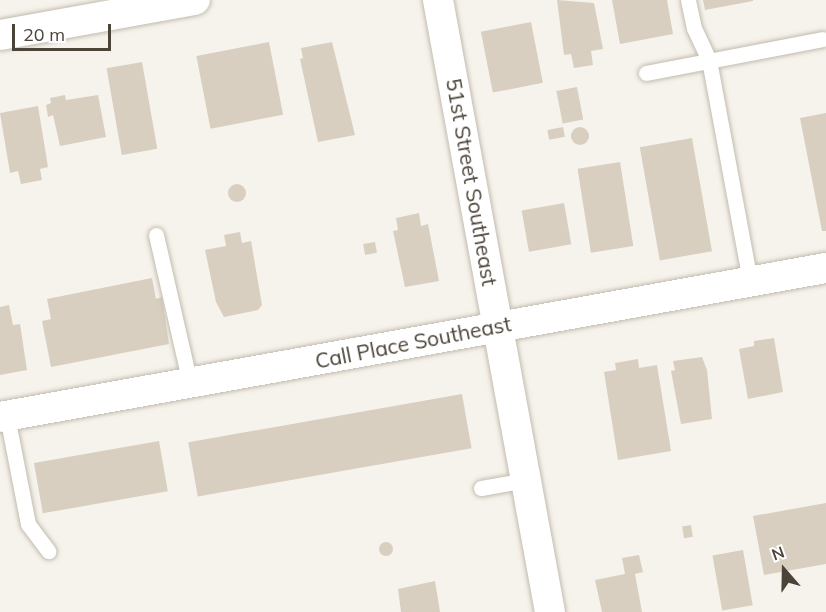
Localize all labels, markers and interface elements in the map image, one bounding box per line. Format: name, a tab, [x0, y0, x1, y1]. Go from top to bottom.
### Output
scale bar	[15, 12, 114, 50]
text: 20 m	[23, 23, 65, 46]
street label: 51st Street Southeast	[441, 76, 503, 288]
street label: Call Place Southeast	[313, 311, 513, 373]
north arrow	[754, 540, 814, 600]
text: N	[769, 542, 787, 565]

